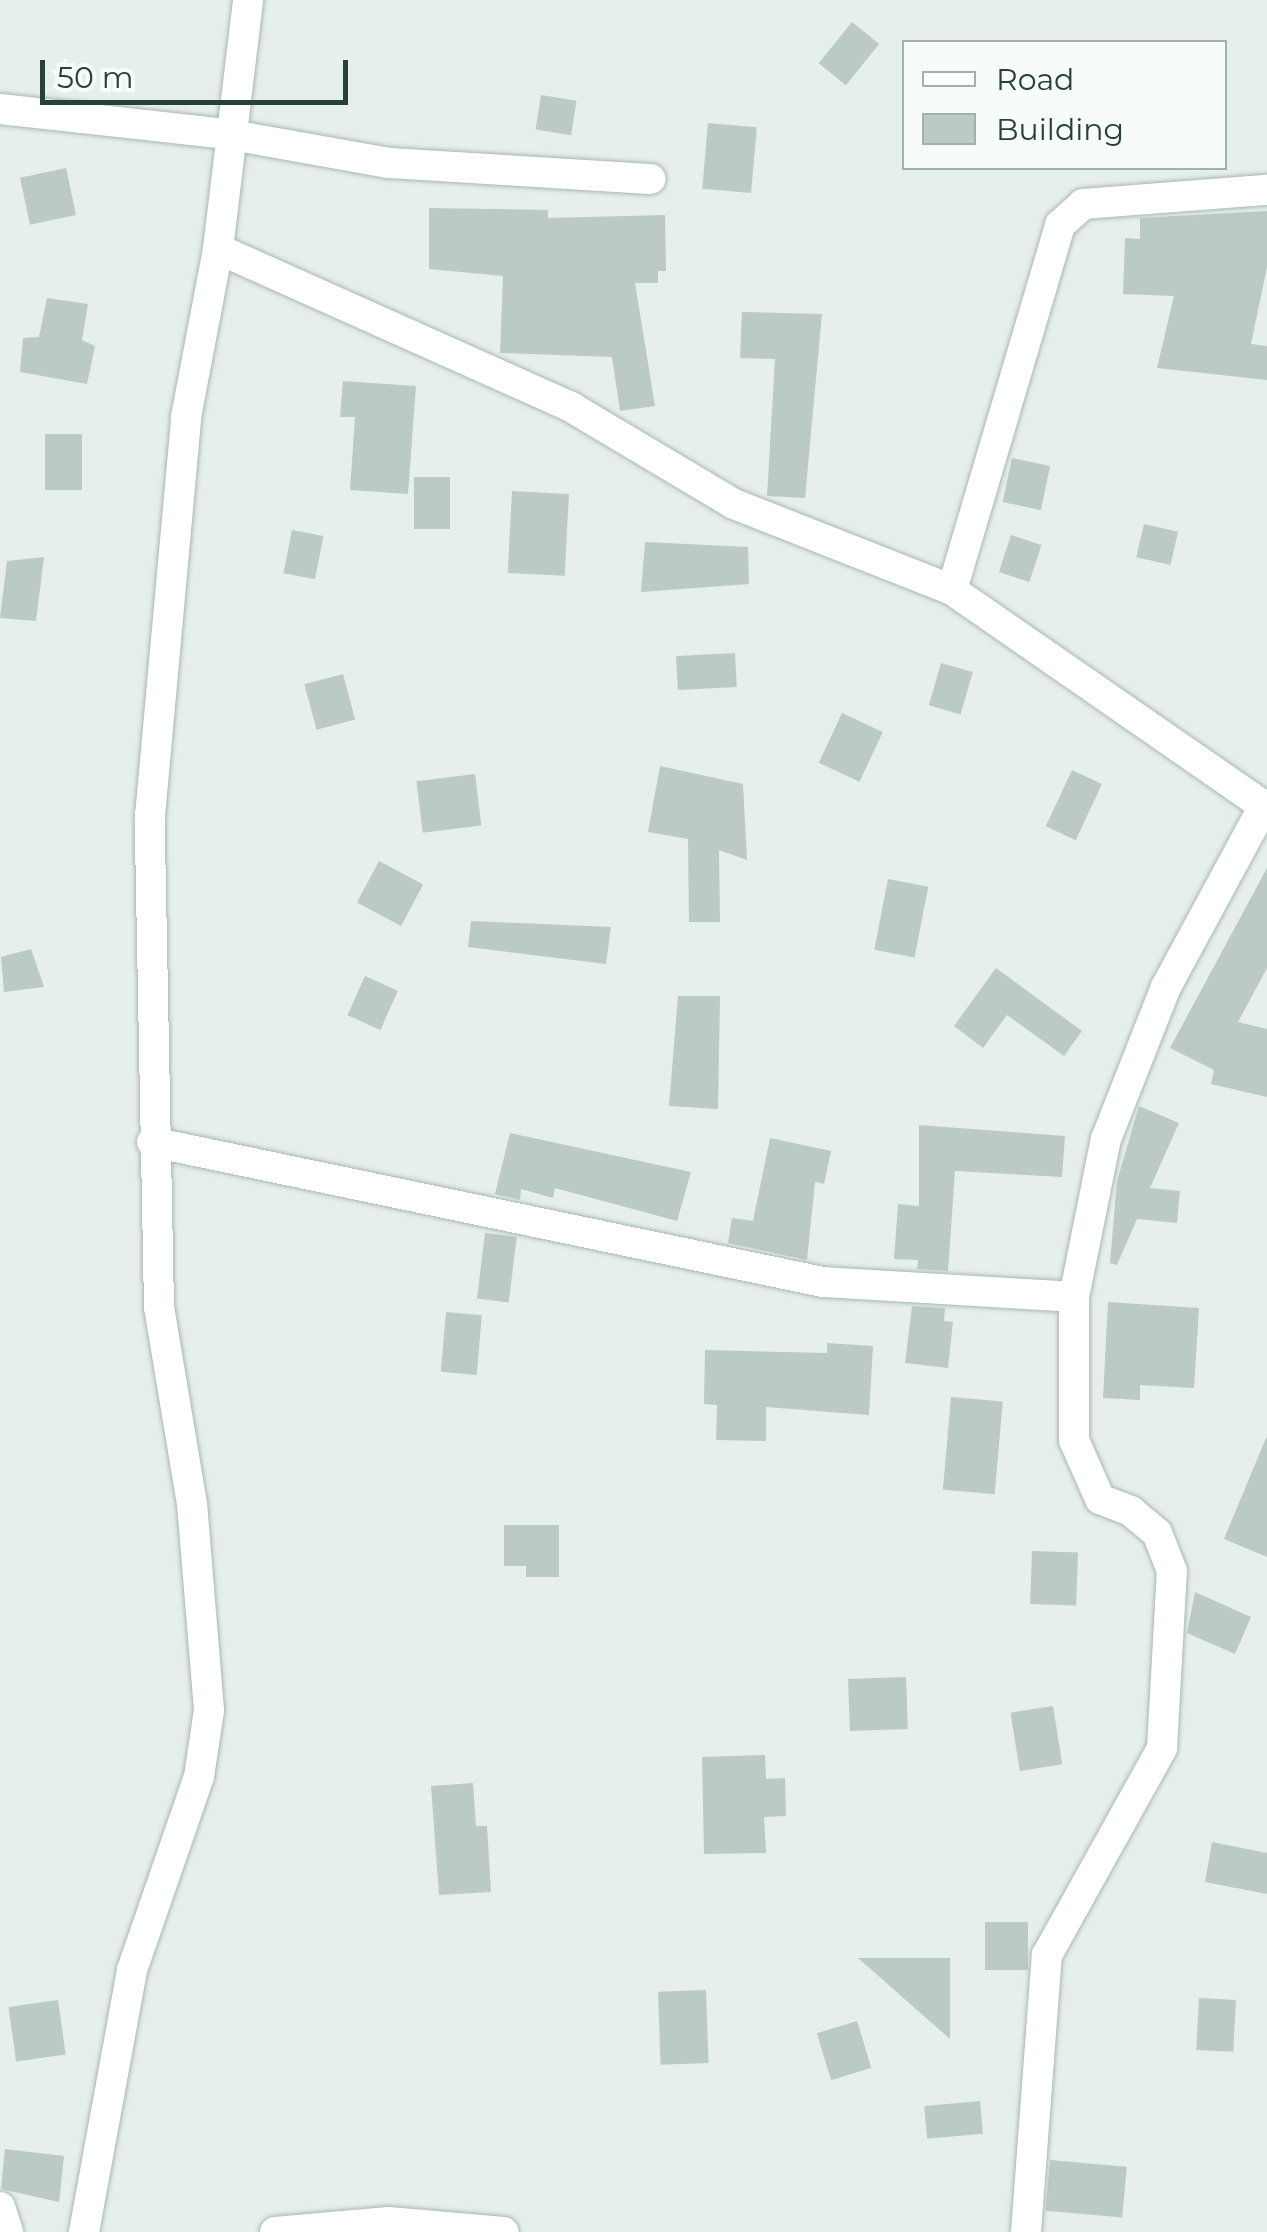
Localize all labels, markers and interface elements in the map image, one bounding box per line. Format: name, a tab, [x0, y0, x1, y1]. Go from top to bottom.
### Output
scale bar	[45, 40, 352, 102]
legend	[902, 40, 1227, 170]
text: 50 m	[57, 59, 134, 96]
text: Road	[996, 61, 1074, 98]
text: Building	[996, 111, 1124, 148]

